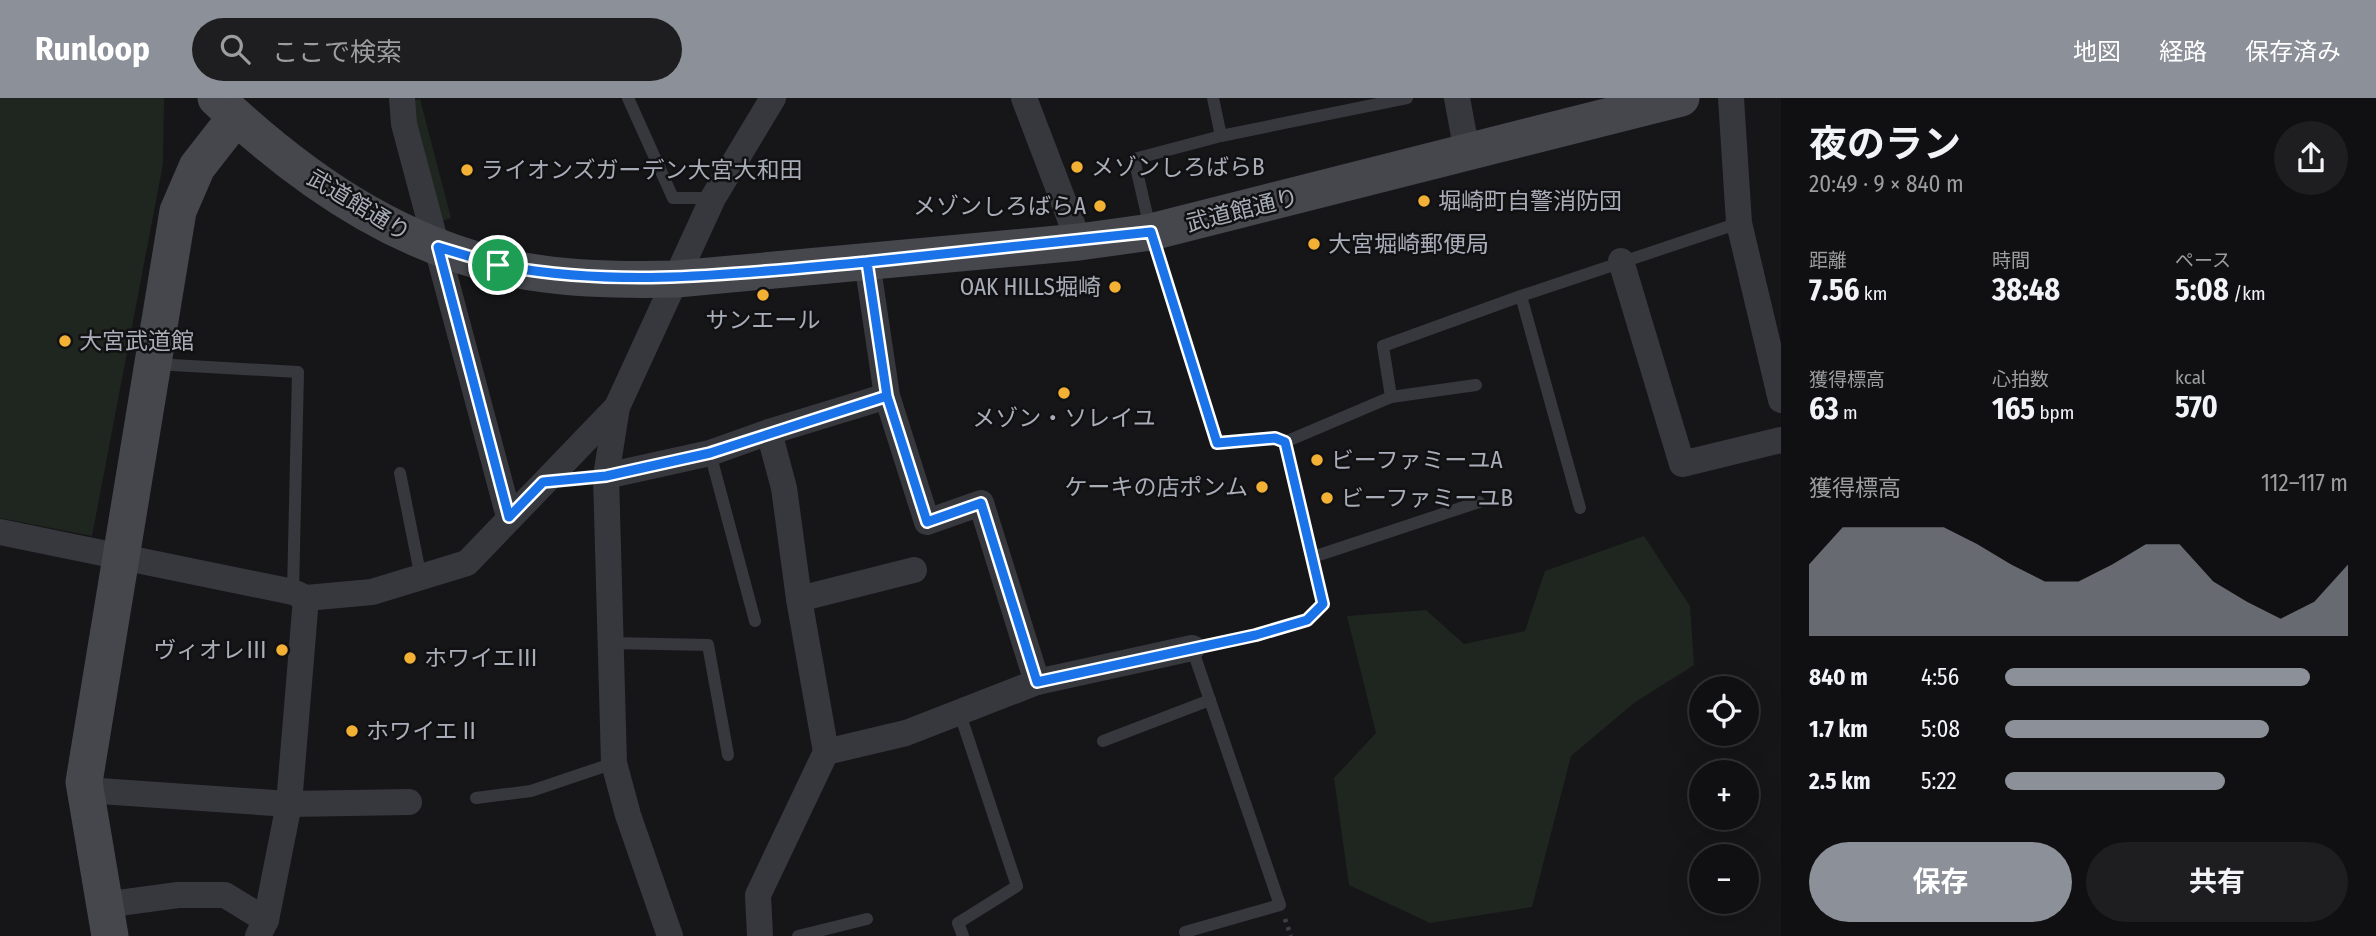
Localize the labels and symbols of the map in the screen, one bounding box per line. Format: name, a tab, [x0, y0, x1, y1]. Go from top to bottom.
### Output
place label: メゾンしろばらB	[1091, 153, 1265, 181]
place label: ライオンズガーデン大宮大和田	[481, 156, 803, 184]
marker: メゾンしろばらB	[1069, 159, 1085, 175]
marker: ライオンズガーデン大宮大和田	[459, 162, 475, 178]
street label: 武道館通り	[303, 163, 415, 247]
street label: 武道館通り	[1183, 183, 1301, 237]
place label: 堀崎町自警消防団	[1438, 187, 1622, 215]
place label: メゾンしろばらA	[913, 192, 1086, 220]
marker: 堀崎町自警消防団	[1416, 193, 1432, 209]
marker: メゾンしろばらA	[1092, 198, 1108, 214]
place label: 大宮堀崎郵便局	[1328, 230, 1489, 258]
pin	[468, 235, 528, 295]
marker: 大宮堀崎郵便局	[1306, 236, 1322, 252]
place label: OAK HILLS堀崎	[960, 273, 1101, 301]
marker: OAK HILLS堀崎	[1107, 279, 1123, 295]
marker: サンエール	[755, 287, 771, 303]
place label: サンエール	[706, 306, 821, 334]
place label: 大宮武道館	[79, 327, 194, 355]
marker: 大宮武道館	[57, 333, 73, 349]
marker: メゾン・ソレイユ	[1056, 385, 1072, 401]
place label: メゾン・ソレイユ	[972, 404, 1156, 432]
place label: ビーファミーユA	[1331, 446, 1503, 474]
marker: ビーファミーユA	[1309, 452, 1325, 468]
place label: ケーキの店ポンム	[1064, 473, 1248, 501]
marker: ケーキの店ポンム	[1254, 479, 1270, 495]
place label: ビーファミーユB	[1341, 484, 1513, 512]
marker: ビーファミーユB	[1319, 490, 1335, 506]
place label: ヴィオレⅢ	[153, 636, 268, 664]
marker: ヴィオレⅢ	[274, 642, 290, 658]
place label: ホワイエⅢ	[424, 644, 539, 672]
marker: ホワイエⅢ	[402, 650, 418, 666]
place label: ホワイエⅡ	[366, 717, 481, 745]
marker: ホワイエⅡ	[344, 723, 360, 739]

